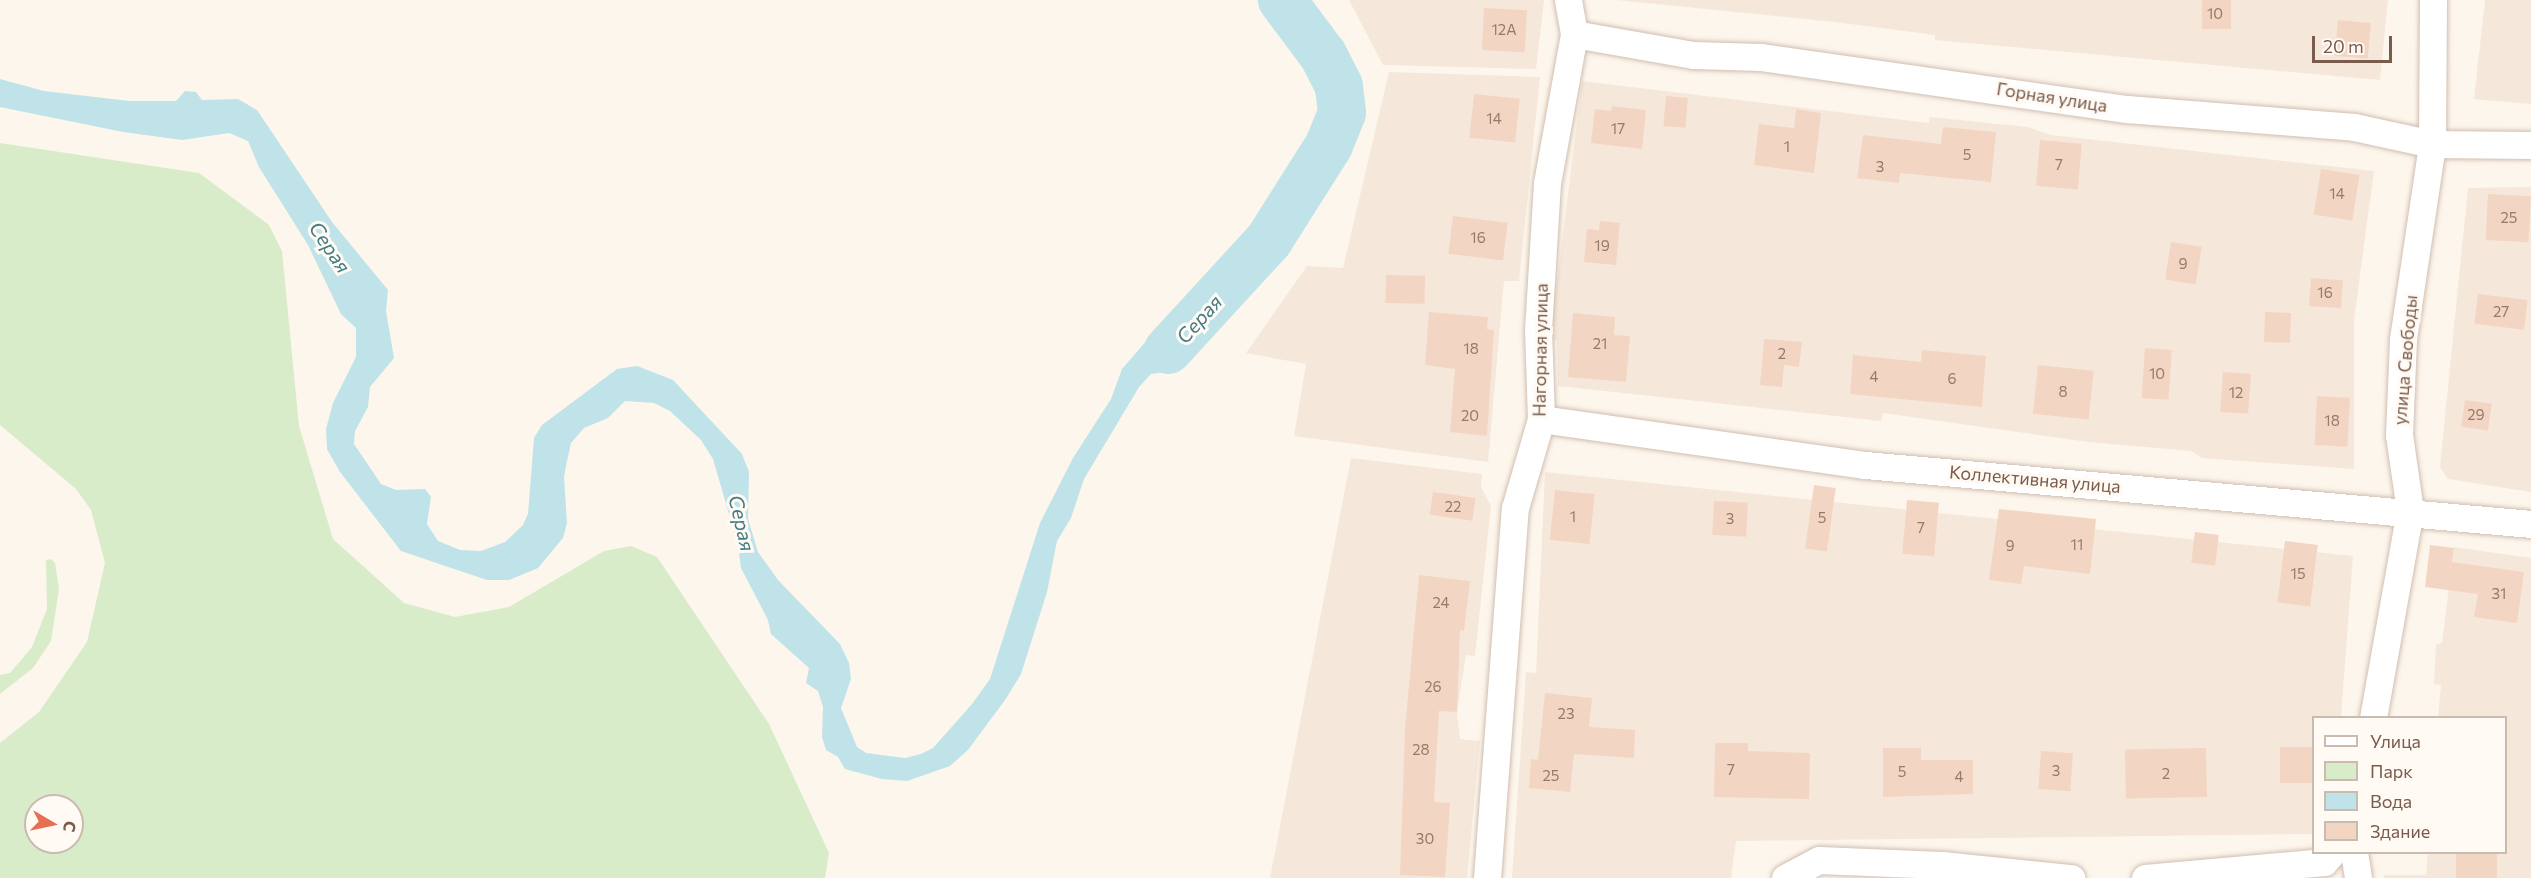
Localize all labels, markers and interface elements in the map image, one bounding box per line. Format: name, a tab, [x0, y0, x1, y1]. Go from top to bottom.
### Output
house number: 10	[2207, 5, 2223, 23]
house number: 12А	[1491, 21, 1517, 39]
scale bar	[2315, 24, 2394, 62]
text: 20 m	[2323, 35, 2364, 57]
street label: Горная улица	[1995, 78, 2109, 116]
house number: 14	[1486, 110, 1502, 128]
house number: 17	[1611, 120, 1625, 138]
house number: 1	[1784, 138, 1790, 156]
house number: 5	[1963, 146, 1971, 164]
house number: 7	[2055, 156, 2063, 174]
house number: 3	[1876, 158, 1884, 176]
house number: 14	[2329, 185, 2345, 203]
house number: 25	[2501, 209, 2517, 227]
water label: Серая	[304, 217, 356, 277]
house number: 16	[1470, 229, 1486, 247]
house number: 19	[1594, 237, 1610, 255]
house number: 9	[2178, 255, 2188, 273]
street label: Нагорная улица	[1528, 283, 1552, 417]
house number: 16	[2317, 284, 2333, 302]
water label: Серая	[1171, 290, 1227, 348]
street label: улица Свободы	[2389, 294, 2421, 426]
house number: 27	[2493, 303, 2509, 321]
house number: 21	[1593, 335, 1607, 353]
house number: 18	[1463, 340, 1479, 358]
house number: 2	[1778, 345, 1786, 363]
house number: 10	[2149, 365, 2165, 383]
house number: 4	[1870, 368, 1878, 386]
house number: 6	[1947, 370, 1957, 388]
house number: 8	[2058, 383, 2068, 401]
house number: 12	[2229, 384, 2243, 402]
house number: 29	[2467, 406, 2485, 424]
house number: 20	[1461, 407, 1479, 425]
house number: 18	[2324, 412, 2340, 430]
street label: Коллективная улица	[1948, 461, 2122, 497]
water label: Серая	[724, 493, 760, 553]
house number: 22	[1445, 498, 1461, 516]
house number: 1	[1570, 508, 1576, 526]
house number: 5	[1818, 509, 1826, 527]
house number: 3	[1726, 510, 1734, 528]
house number: 7	[1917, 519, 1925, 537]
house number: 11	[2071, 536, 2083, 554]
house number: 9	[2005, 537, 2015, 555]
house number: 15	[2290, 565, 2306, 583]
house number: 31	[2492, 585, 2506, 603]
house number: 24	[1432, 594, 1450, 612]
house number: 26	[1424, 678, 1442, 696]
house number: 23	[1558, 705, 1574, 723]
legend	[2312, 716, 2507, 854]
text: Улица	[2370, 730, 2421, 752]
house number: 28	[1412, 741, 1430, 759]
text: Парк	[2370, 760, 2413, 782]
house number: 7	[1727, 761, 1735, 779]
house number: 3	[2052, 762, 2060, 780]
house number: 5	[1898, 763, 1906, 781]
house number: 2	[2162, 765, 2170, 783]
house number: 25	[1543, 767, 1559, 785]
house number: 4	[1955, 768, 1963, 786]
text: Вода	[2370, 790, 2412, 812]
north arrow	[24, 794, 84, 854]
text: С	[60, 820, 81, 833]
text: Здание	[2370, 820, 2430, 842]
house number: 30	[1416, 830, 1434, 848]

